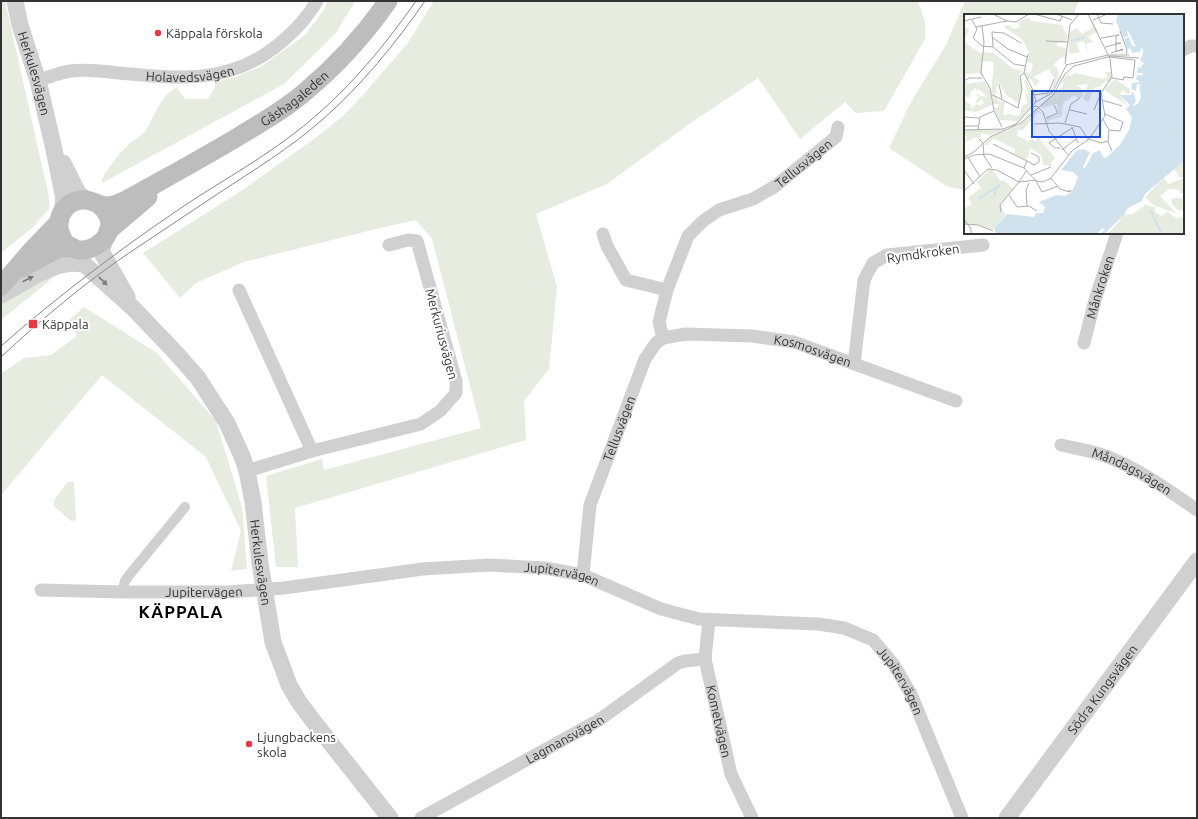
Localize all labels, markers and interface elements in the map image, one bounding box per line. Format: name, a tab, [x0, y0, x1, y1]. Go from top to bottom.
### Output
inset map	[964, 14, 1184, 234]
place label: Käppala förskola	[166, 26, 263, 40]
marker: Käppala förskola	[153, 28, 163, 38]
street label: Herkulesvägen	[16, 30, 53, 117]
street label: Holavedsvägen	[145, 63, 236, 84]
street label: Gåshagaleden	[258, 68, 331, 129]
street label: Tellusvägen	[772, 136, 834, 190]
street label: Rymdkroken	[886, 241, 960, 265]
street label: Månkroken	[1083, 254, 1116, 320]
one-way arrow	[23, 276, 34, 282]
one-way arrow	[98, 276, 108, 286]
street label: Merkuriusvägen	[423, 287, 461, 381]
place label: Käppala	[42, 317, 89, 331]
marker: Käppala	[27, 318, 39, 330]
street label: Kosmosvägen	[773, 332, 853, 369]
street label: Tellusvägen	[600, 394, 637, 463]
street label: Måndagsvägen	[1090, 445, 1174, 497]
street label: Herkulesvägen	[248, 519, 274, 606]
street label: Jupitervägen	[523, 560, 602, 588]
street label: Jupitervägen	[165, 584, 243, 599]
district label: KÄPPALA	[139, 602, 223, 621]
street label: Södra Kungsvägen	[1064, 642, 1140, 737]
street label: Jupitervägen	[875, 644, 926, 717]
street label: Kometvägen	[704, 684, 734, 759]
street label: Lagmansvägen	[523, 712, 607, 766]
place label: Ljungbackens skola	[257, 730, 336, 759]
marker: Ljungbackens skola	[244, 739, 254, 749]

